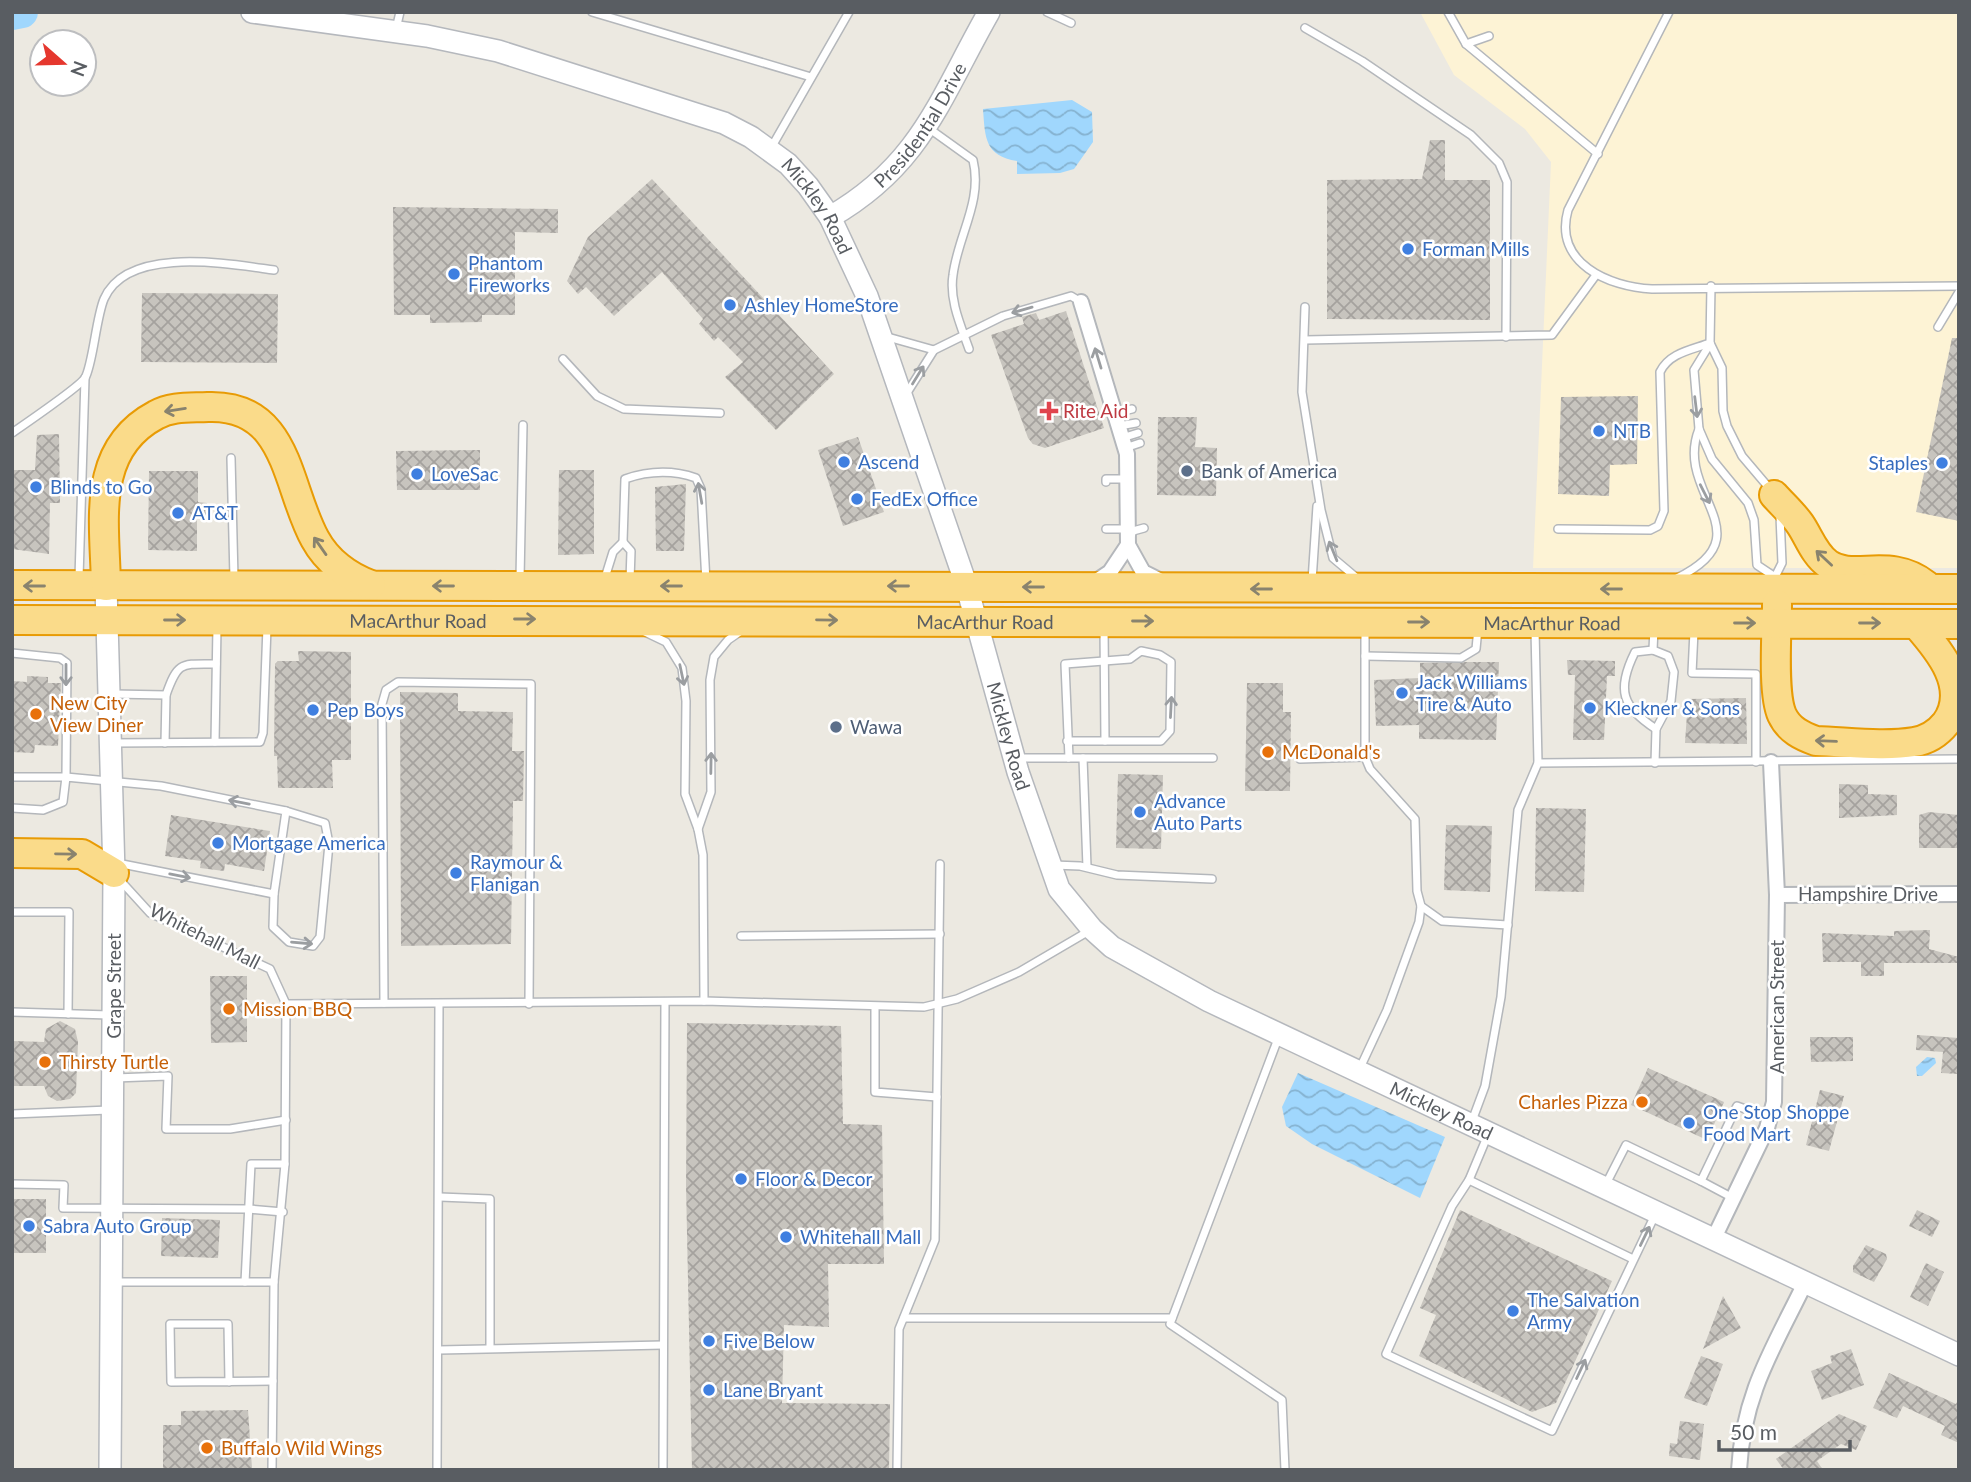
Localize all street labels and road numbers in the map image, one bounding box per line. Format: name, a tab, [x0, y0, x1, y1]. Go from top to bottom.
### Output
street label: Presidential Drive	[869, 59, 971, 192]
street label: Mickley Road	[777, 153, 858, 257]
street label: MacArthur Road	[349, 609, 487, 632]
street label: MacArthur Road	[916, 610, 1054, 633]
street label: MacArthur Road	[1483, 611, 1621, 634]
street label: Mickley Road	[983, 679, 1035, 793]
street label: Hampshire Drive	[1798, 882, 1938, 905]
street label: Whitehall Mall	[146, 898, 264, 973]
street label: Grape Street	[102, 933, 125, 1039]
street label: American Street	[1765, 940, 1788, 1074]
street label: Mickley Road	[1386, 1076, 1497, 1144]

